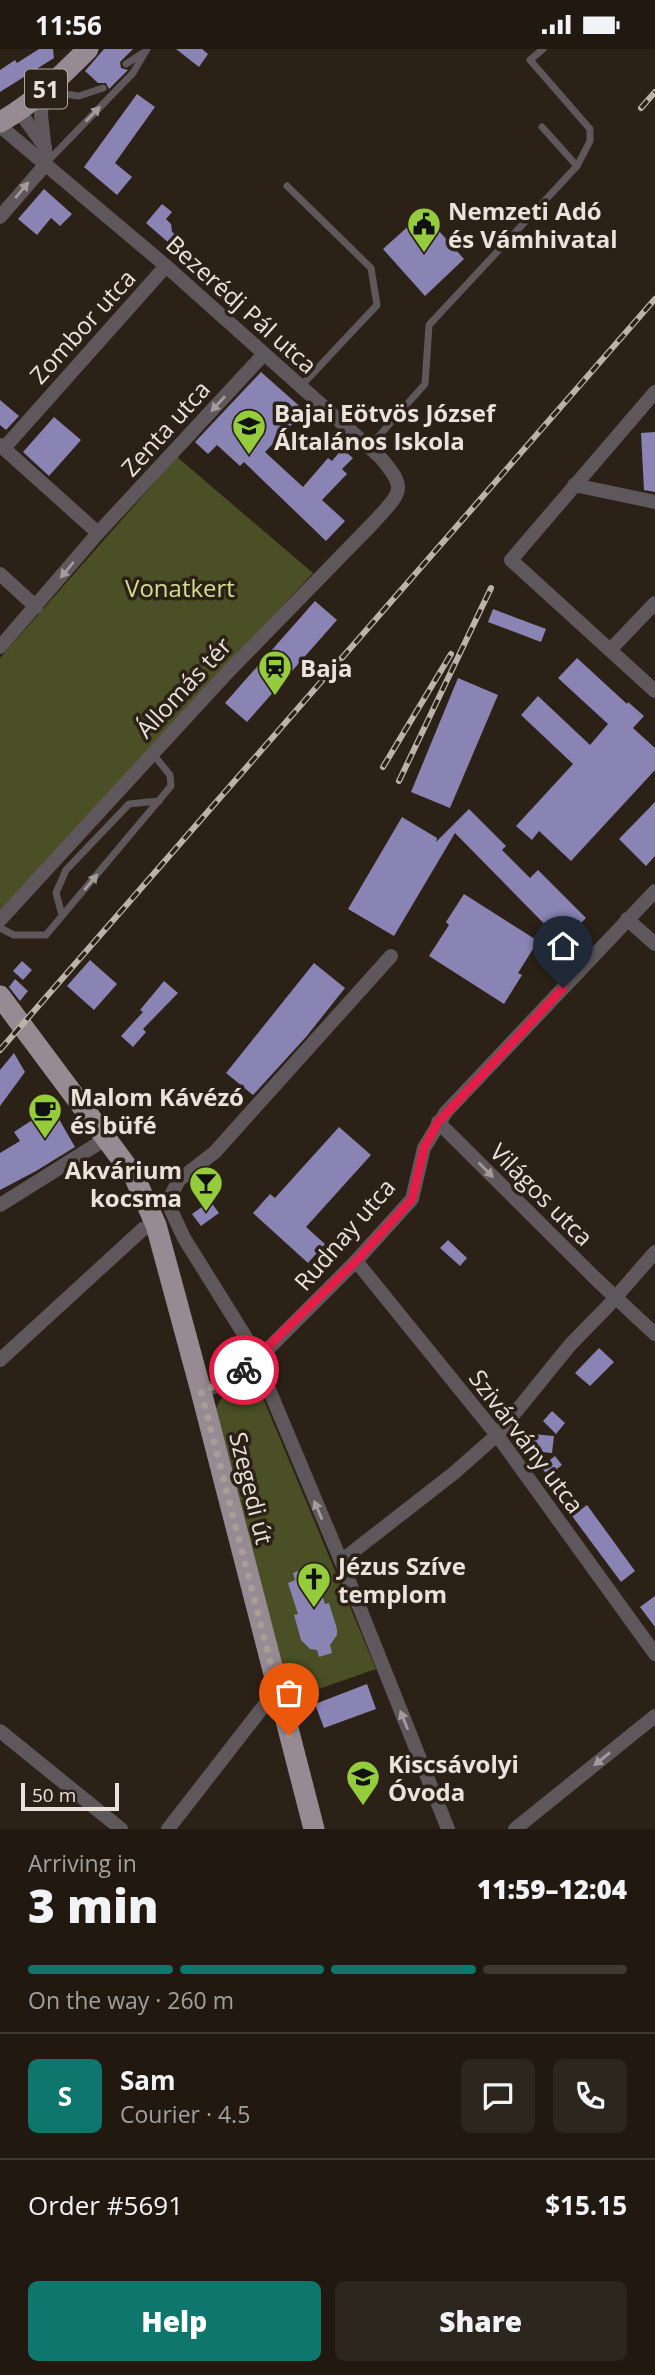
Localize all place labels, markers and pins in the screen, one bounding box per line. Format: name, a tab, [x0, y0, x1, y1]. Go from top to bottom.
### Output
place label: Nemzeti Adó és Vámhivatal	[448, 194, 618, 255]
public building icon: Nemzeti Adó és Vámhivatal	[405, 205, 443, 254]
place label: Bajai Eötvös József Általános Iskola	[274, 396, 497, 457]
school or university icon: Bajai Eötvös József Általános Iskola	[230, 407, 268, 456]
station icon: Baja	[256, 648, 294, 697]
place label: Baja	[300, 651, 352, 684]
pin	[533, 916, 593, 988]
place label: Malom Kávézó és büfé	[70, 1080, 244, 1141]
cafe icon: Malom Kávézó és büfé	[26, 1091, 64, 1140]
place label: Akvárium kocsma	[65, 1153, 182, 1214]
bar icon: Akvárium kocsma	[187, 1164, 225, 1213]
place label: Jézus Szíve templom	[336, 1549, 466, 1610]
church icon: Jézus Szíve templom	[295, 1560, 333, 1609]
pin	[259, 1663, 319, 1735]
place label: Kiscsávolyi Óvoda	[388, 1747, 519, 1808]
school or university icon: Kiscsávolyi Óvoda	[344, 1758, 382, 1807]

